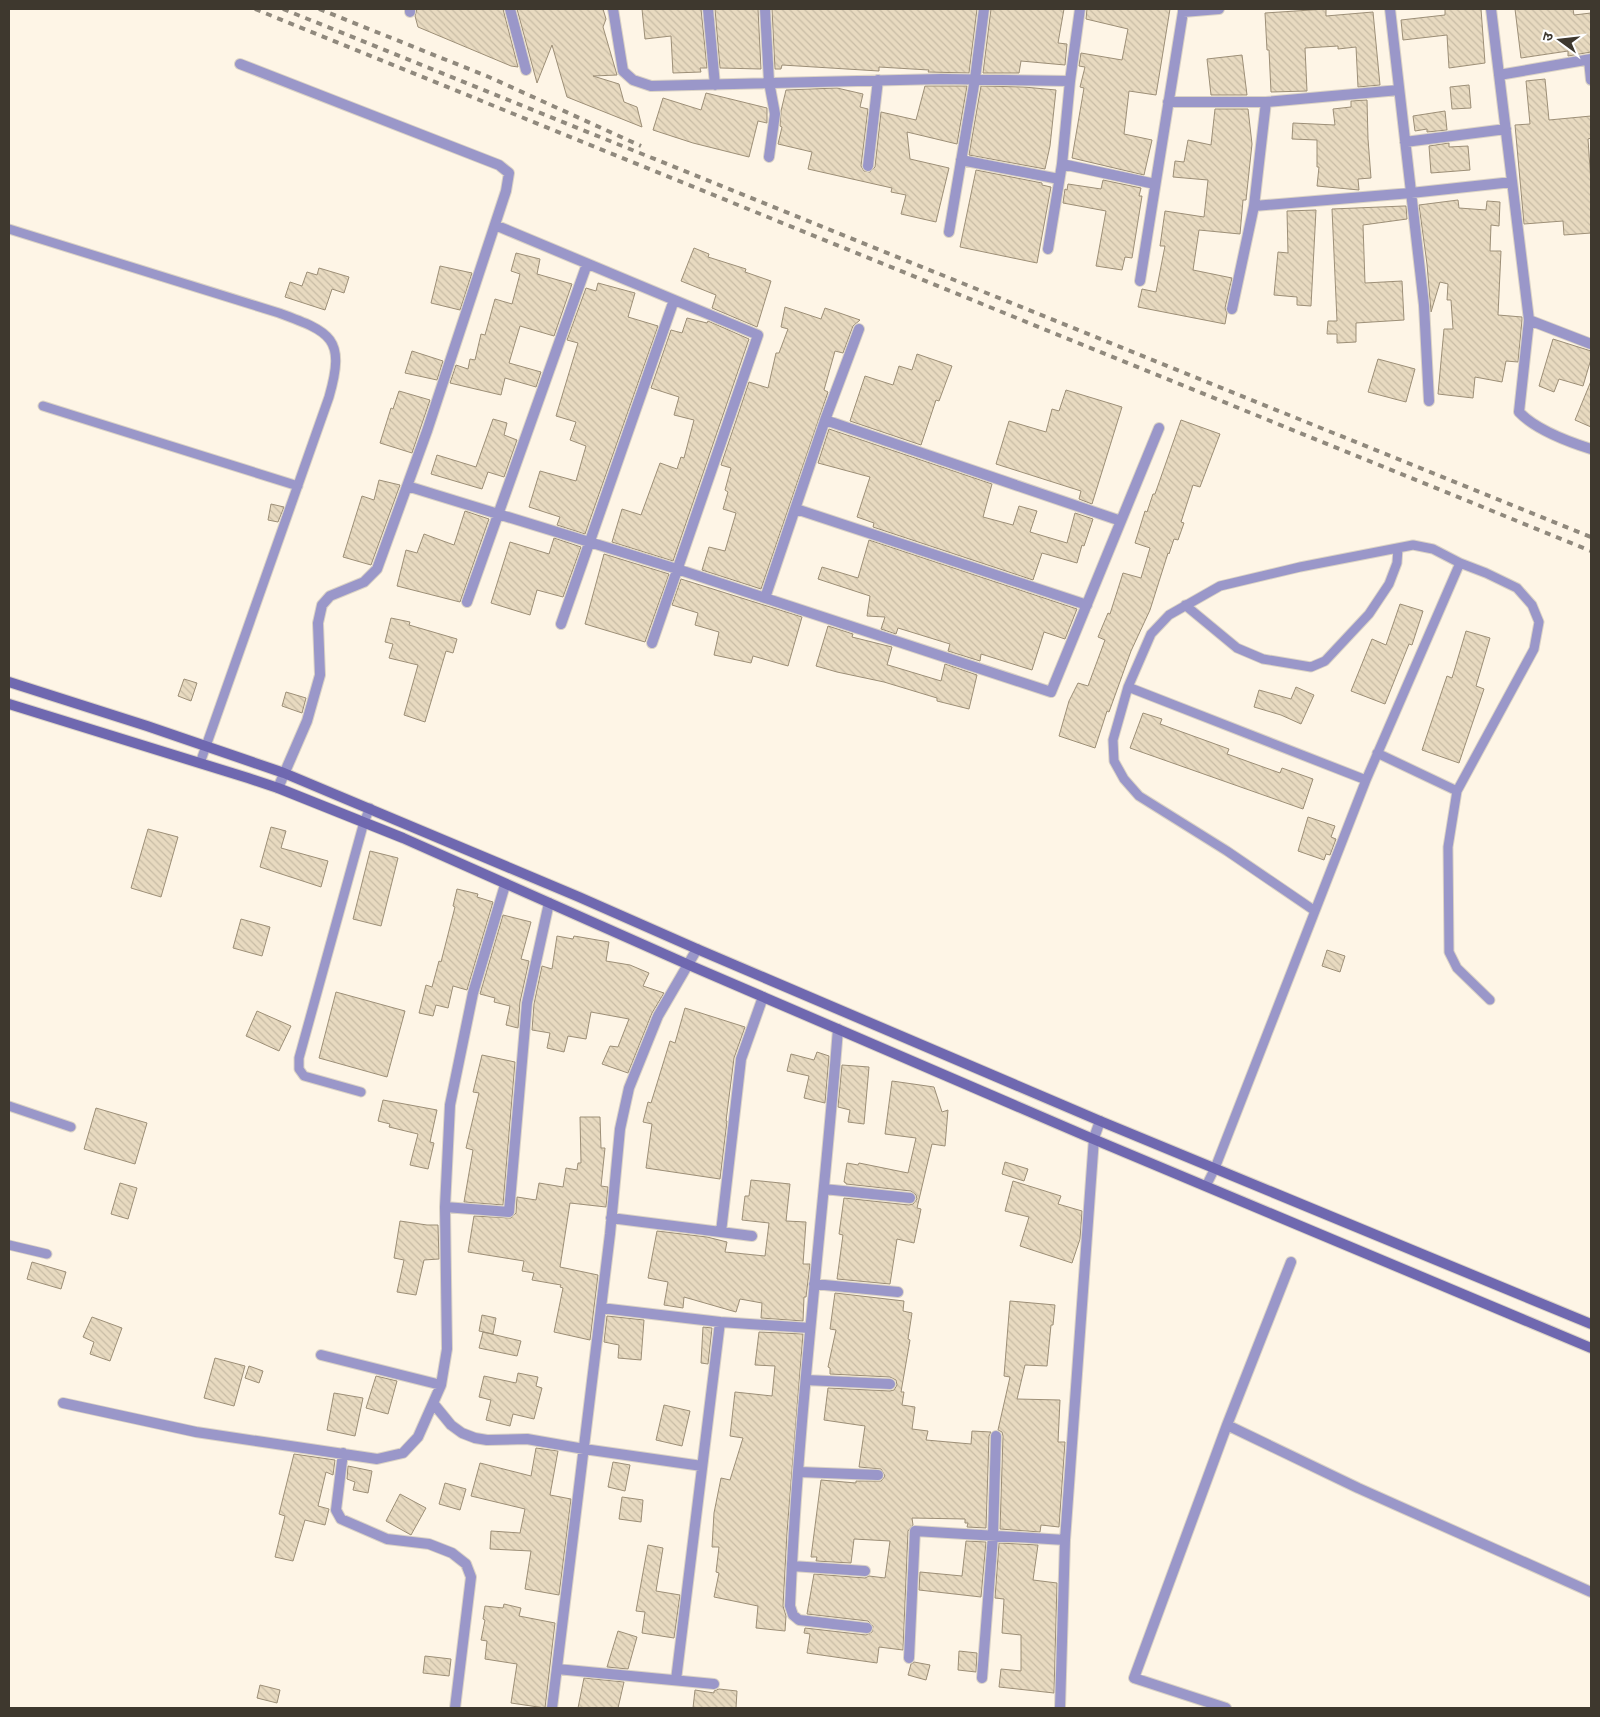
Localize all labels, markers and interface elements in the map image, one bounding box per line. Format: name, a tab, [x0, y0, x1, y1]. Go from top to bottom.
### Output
north arrow	[1535, 15, 1585, 65]
text: उ	[1539, 30, 1556, 43]

